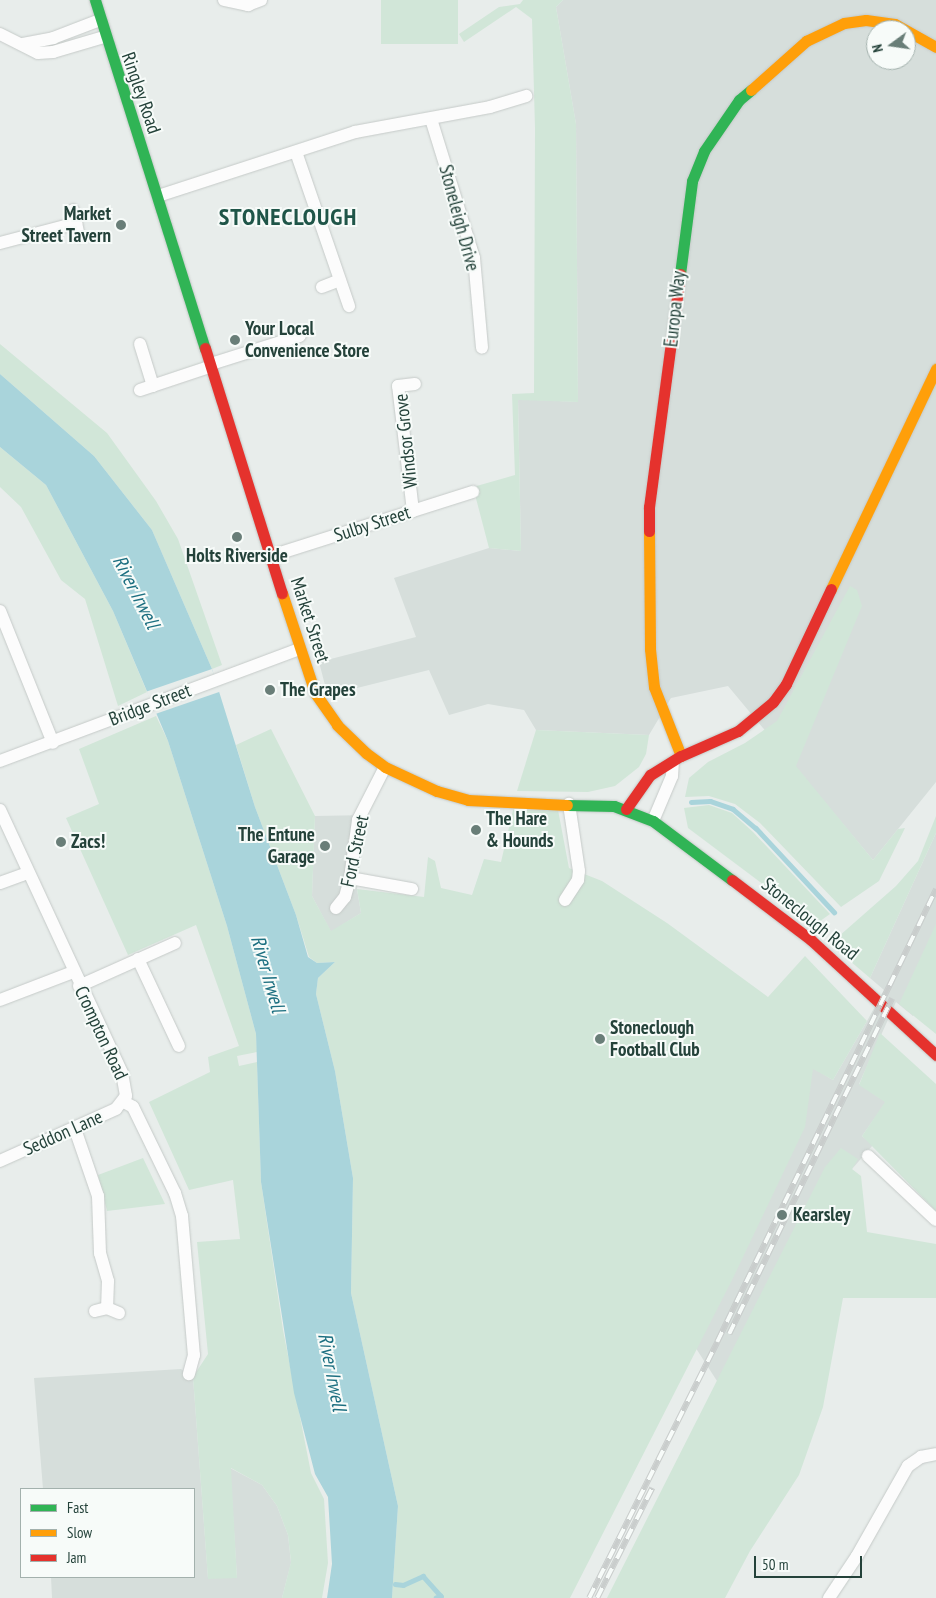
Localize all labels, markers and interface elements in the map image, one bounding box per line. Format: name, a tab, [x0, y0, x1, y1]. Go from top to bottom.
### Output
north arrow	[866, 20, 916, 70]
text: N	[868, 43, 887, 54]
street label: Ringley Road	[116, 49, 166, 137]
street label: Stoneleigh Drive	[434, 162, 484, 274]
place label: Market Street Tavern	[21, 203, 111, 247]
district label: STONECLOUGH	[217, 203, 359, 231]
marker: Market Street Tavern	[115, 219, 127, 231]
street label: Europa Way	[660, 270, 690, 348]
place label: Your Local Convenience Store	[245, 318, 370, 362]
marker: Your Local Convenience Store	[229, 334, 241, 346]
street label: Windsor Grove	[390, 393, 422, 489]
street label: Sulby Street	[331, 501, 413, 547]
marker: Holts Riverside	[231, 531, 243, 543]
place label: Holts Riverside	[186, 545, 288, 567]
water label: River Irwell	[107, 551, 165, 633]
street label: Market Street	[285, 574, 335, 666]
street label: Bridge Street	[106, 679, 194, 731]
place label: The Grapes	[280, 679, 356, 701]
marker: The Grapes	[264, 684, 276, 696]
place label: The Hare & Hounds	[486, 808, 553, 852]
street label: Ford Street	[336, 813, 374, 889]
place label: The Entune Garage	[238, 824, 315, 868]
marker: The Hare & Hounds	[470, 824, 482, 836]
place label: Zacs!	[71, 831, 105, 853]
marker: Zacs!	[55, 836, 67, 848]
marker: The Entune Garage	[319, 840, 331, 852]
street label: Stoneclough Road	[757, 873, 863, 965]
water label: River Irwell	[246, 933, 290, 1015]
street label: Crompton Road	[69, 983, 133, 1083]
place label: Stoneclough Football Club	[610, 1017, 700, 1061]
marker: Stoneclough Football Club	[594, 1033, 606, 1045]
street label: Seddon Lane	[20, 1105, 106, 1161]
place label: Kearsley	[793, 1204, 850, 1226]
marker: Kearsley	[775, 1208, 789, 1222]
water label: River Irwell	[313, 1331, 351, 1413]
legend	[20, 1488, 195, 1578]
text: Fast	[67, 1498, 88, 1517]
text: Slow	[67, 1523, 92, 1542]
scale bar	[756, 1546, 864, 1578]
text: Jam	[67, 1548, 86, 1567]
text: 50 m	[762, 1555, 788, 1574]

